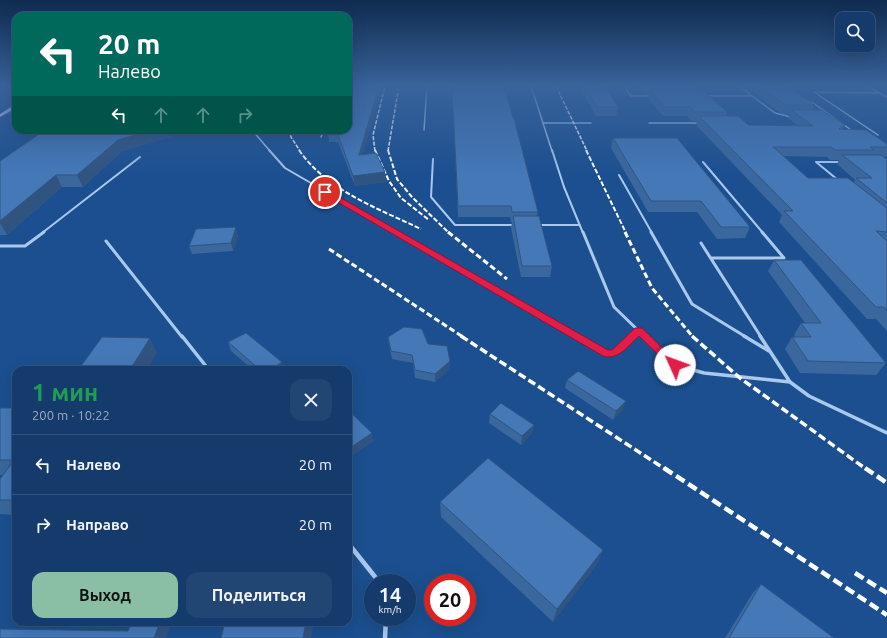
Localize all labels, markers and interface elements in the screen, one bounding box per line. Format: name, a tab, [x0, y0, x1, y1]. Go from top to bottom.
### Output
map controls	[835, 12, 875, 52]
button: search	[835, 12, 875, 52]
icon: left	[32, 28, 84, 80]
text: 20 m	[98, 28, 160, 59]
text: Налево	[98, 61, 161, 81]
icon: left	[108, 104, 130, 126]
icon: ahead	[150, 104, 172, 126]
icon: ahead	[192, 104, 214, 126]
icon: right	[234, 104, 256, 126]
pin	[308, 175, 342, 209]
icon: arrive	[314, 181, 336, 203]
position arrow	[654, 344, 696, 386]
text: 1 мин	[32, 379, 98, 406]
button: close	[290, 379, 332, 421]
text: 200 m · 10:22	[32, 408, 110, 422]
icon: left	[32, 454, 54, 476]
text: Налево	[66, 456, 121, 473]
text: 20 m	[299, 456, 332, 473]
icon: right	[32, 514, 54, 536]
text: Направо	[66, 516, 129, 533]
text: 20 m	[299, 516, 332, 533]
button: Выход	[32, 572, 178, 618]
button: Поделиться	[186, 572, 332, 618]
speed limit sign: 20	[424, 574, 476, 626]
text: 14	[379, 583, 401, 606]
text: km/h	[378, 604, 402, 615]

